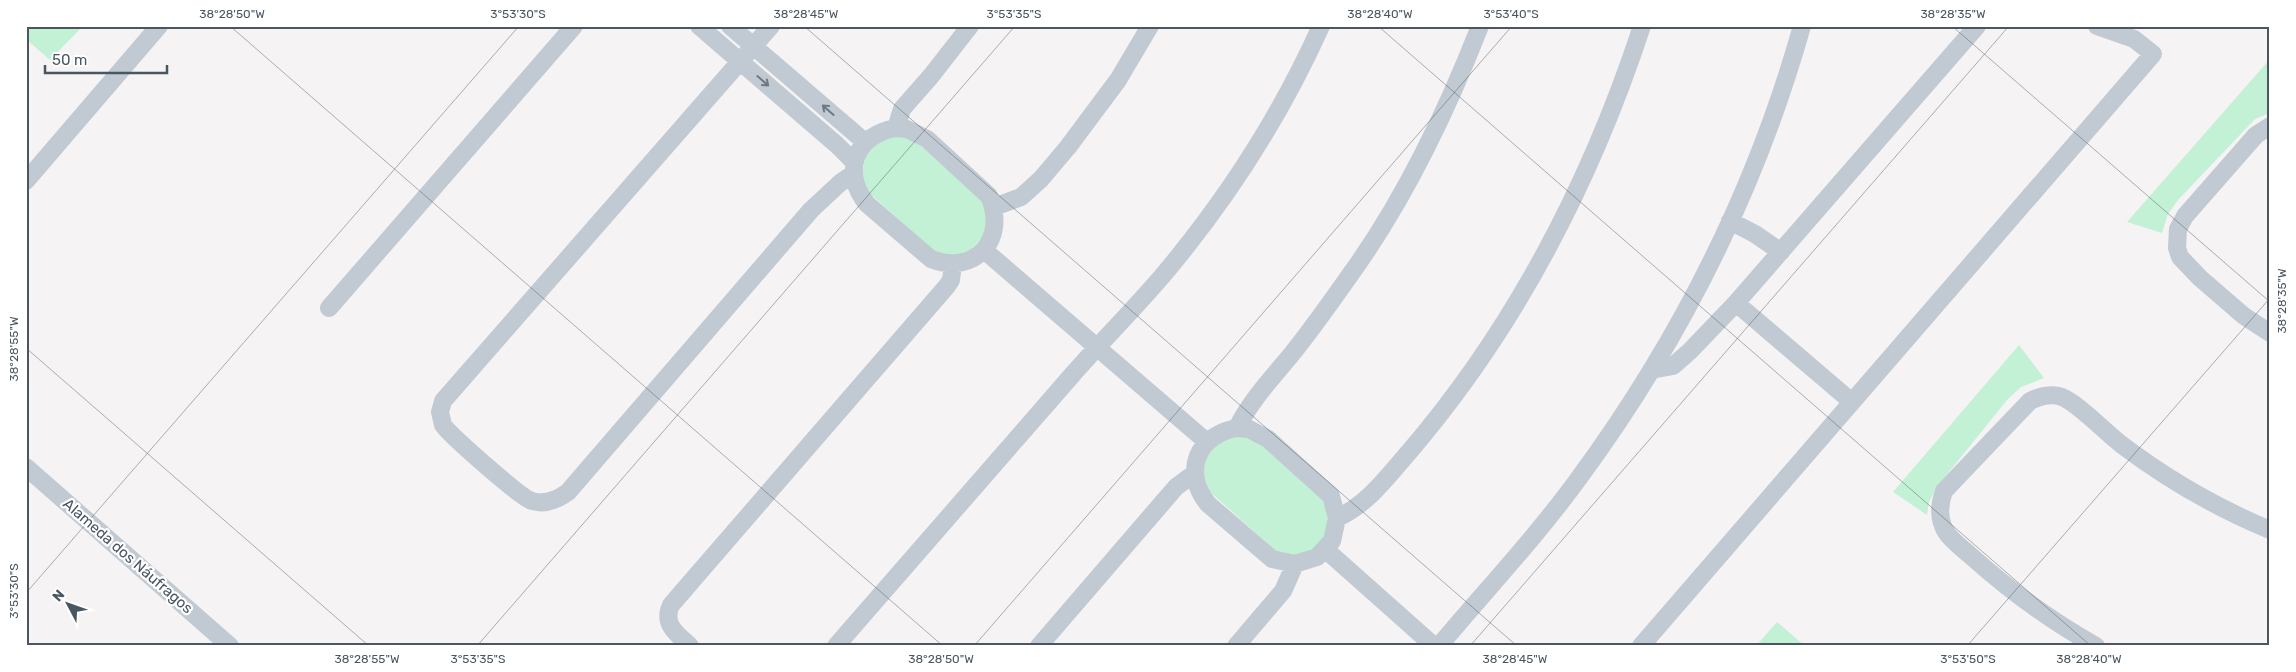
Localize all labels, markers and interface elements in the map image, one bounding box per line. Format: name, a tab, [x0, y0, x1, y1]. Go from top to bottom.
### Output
text: 38°28'50"W	[199, 7, 265, 21]
text: 3°53'30"S	[490, 7, 546, 21]
text: 38°28'45"W	[774, 7, 839, 21]
text: 3°53'35"S	[986, 7, 1042, 21]
text: 38°28'40"W	[1347, 7, 1413, 21]
text: 3°53'40"S	[1483, 7, 1539, 21]
text: 38°28'35"W	[1920, 7, 1986, 21]
scale bar	[45, 42, 168, 74]
text: 50 m	[52, 51, 87, 69]
one-way arrow	[756, 75, 769, 86]
one-way arrow	[821, 105, 834, 116]
text: 38°28'35"W	[2275, 268, 2289, 334]
text: 38°28'55"W	[7, 316, 21, 382]
street label: Alameda dos Náufragos	[59, 495, 197, 617]
text: 3°53'30"S	[7, 563, 21, 619]
north arrow	[42, 580, 92, 630]
text: 38°28'55"W	[334, 652, 400, 666]
text: 3°53'35"S	[450, 652, 506, 666]
text: 38°28'50"W	[908, 652, 974, 666]
text: 38°28'45"W	[1483, 652, 1548, 666]
text: 3°53'50"S	[1940, 652, 1996, 666]
text: 38°28'40"W	[2056, 652, 2122, 666]

